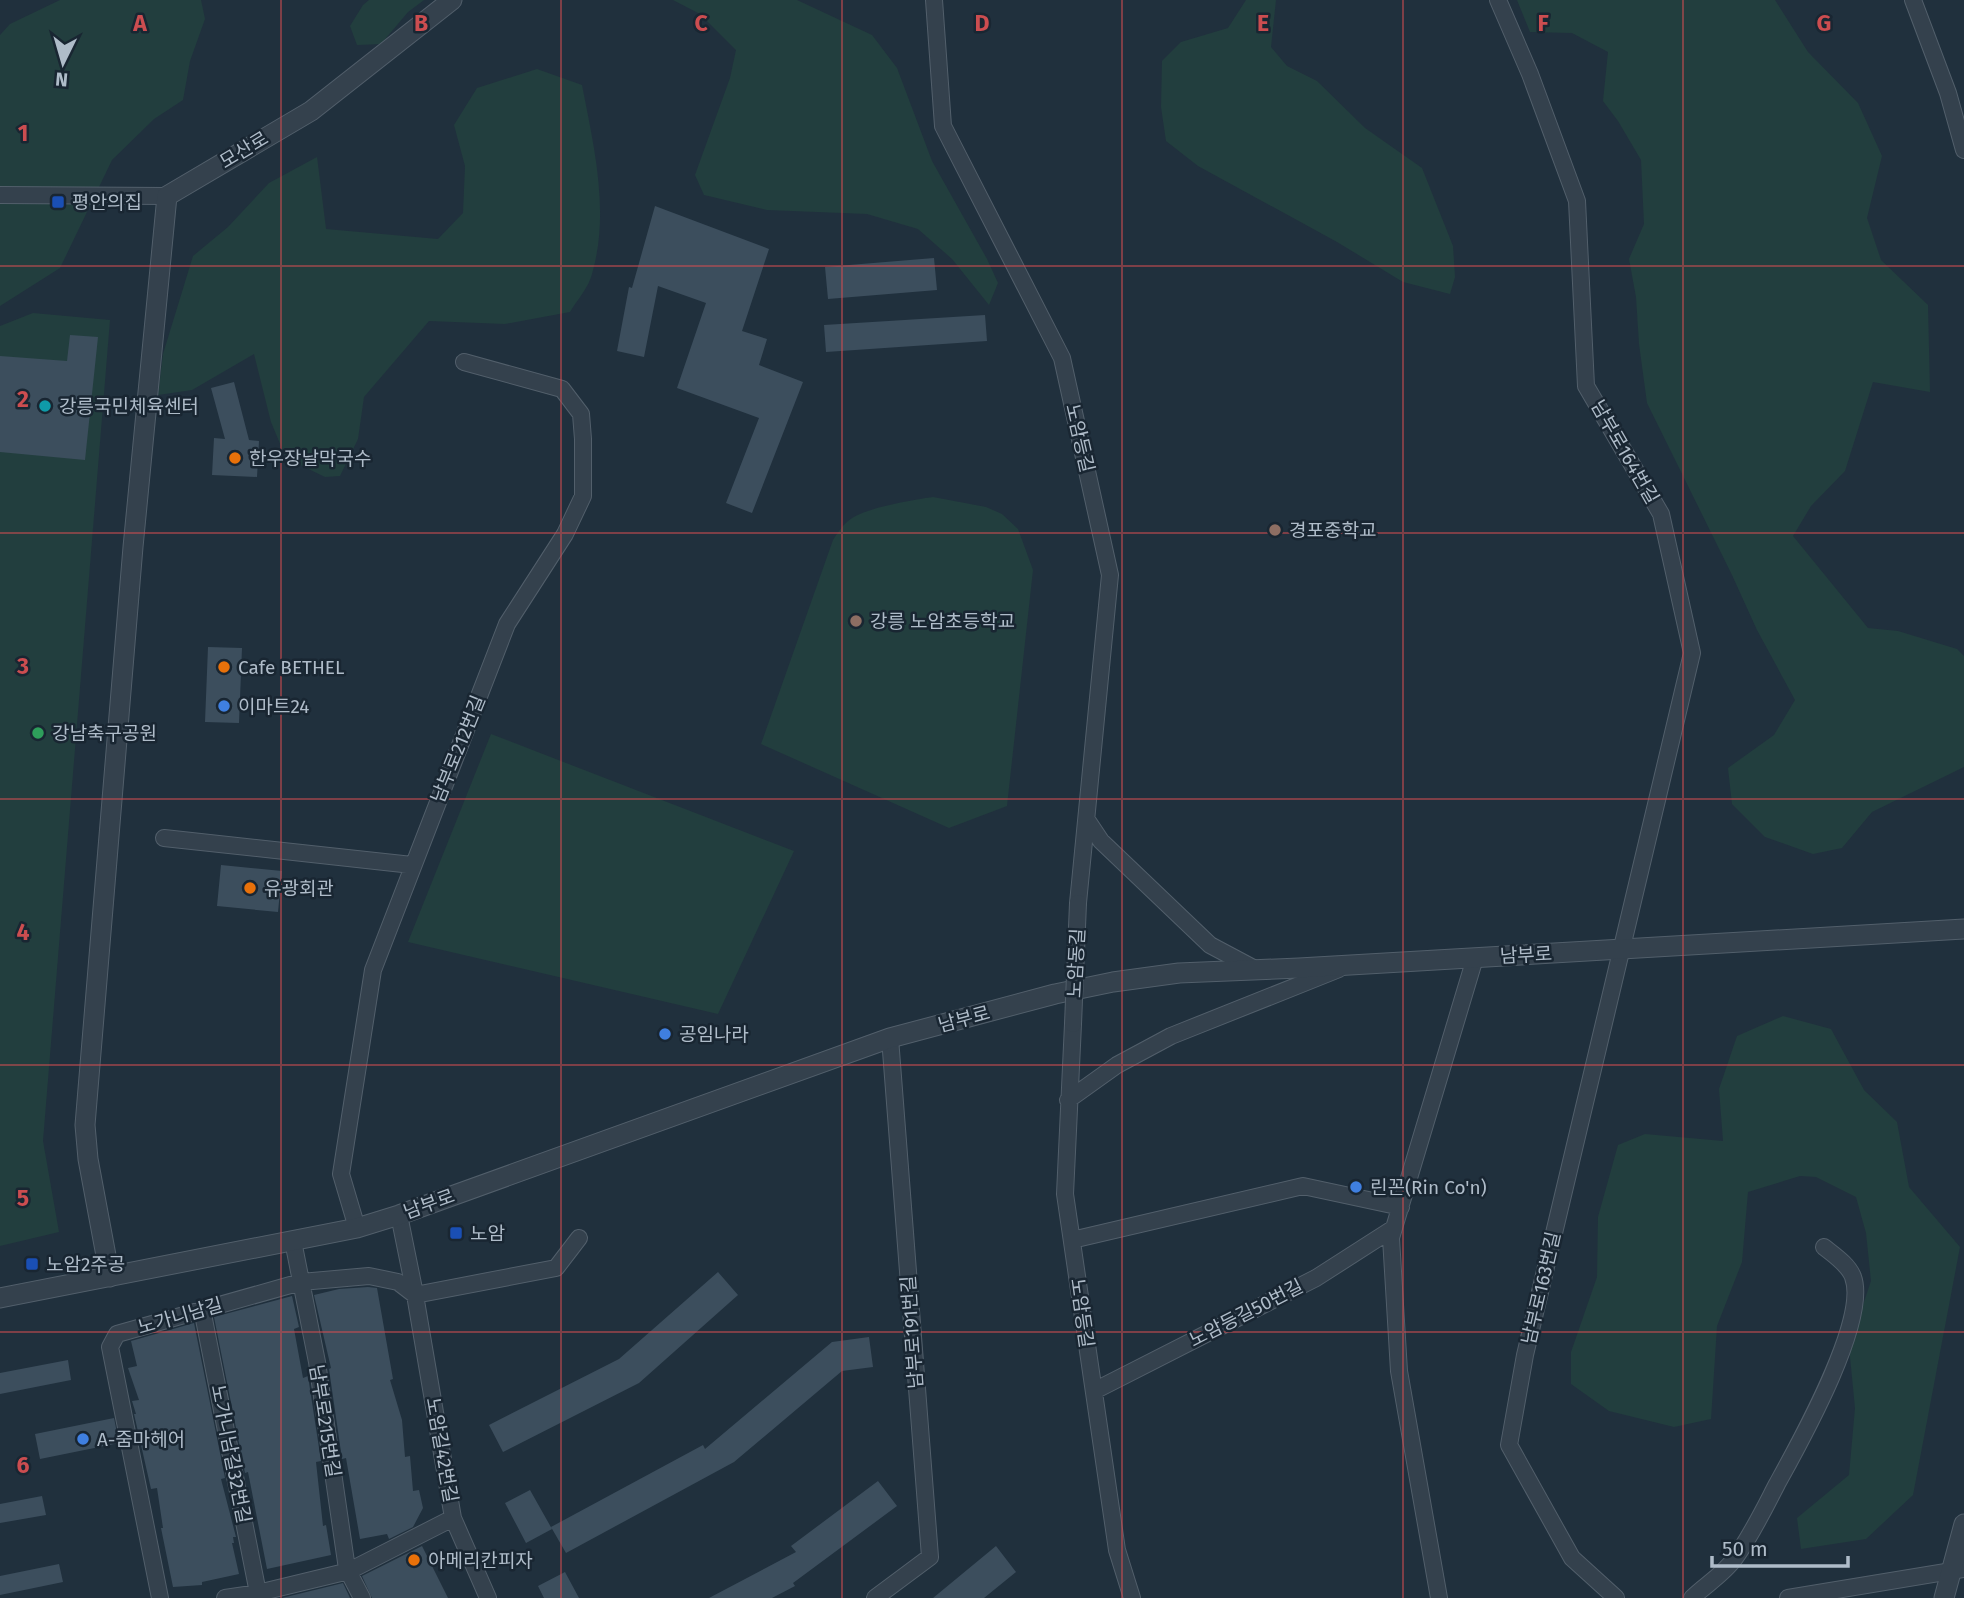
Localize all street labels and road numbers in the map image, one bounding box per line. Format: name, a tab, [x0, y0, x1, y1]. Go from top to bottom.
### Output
street label: 모산로	[216, 127, 272, 173]
street label: 남부로164번길	[1586, 396, 1664, 508]
street label: 노암등길	[1061, 401, 1099, 475]
street label: 남부로212번길	[426, 692, 490, 806]
street label: 노암동길	[1063, 927, 1089, 999]
street label: 남부로	[1499, 942, 1553, 968]
street label: 남부로	[936, 1001, 992, 1037]
street label: 남부로	[400, 1184, 458, 1224]
street label: 남부로163번길	[1517, 1229, 1565, 1347]
street label: 노암등길50번길	[1185, 1274, 1307, 1352]
street label: 남부로191번길	[897, 1275, 927, 1389]
street label: 노암등길	[1066, 1277, 1098, 1349]
street label: 노가니남길	[135, 1293, 225, 1339]
street label: 남부로215번길	[305, 1363, 345, 1479]
street label: 노가니남길32번길	[206, 1383, 256, 1525]
street label: 노암길42번길	[421, 1396, 463, 1504]

